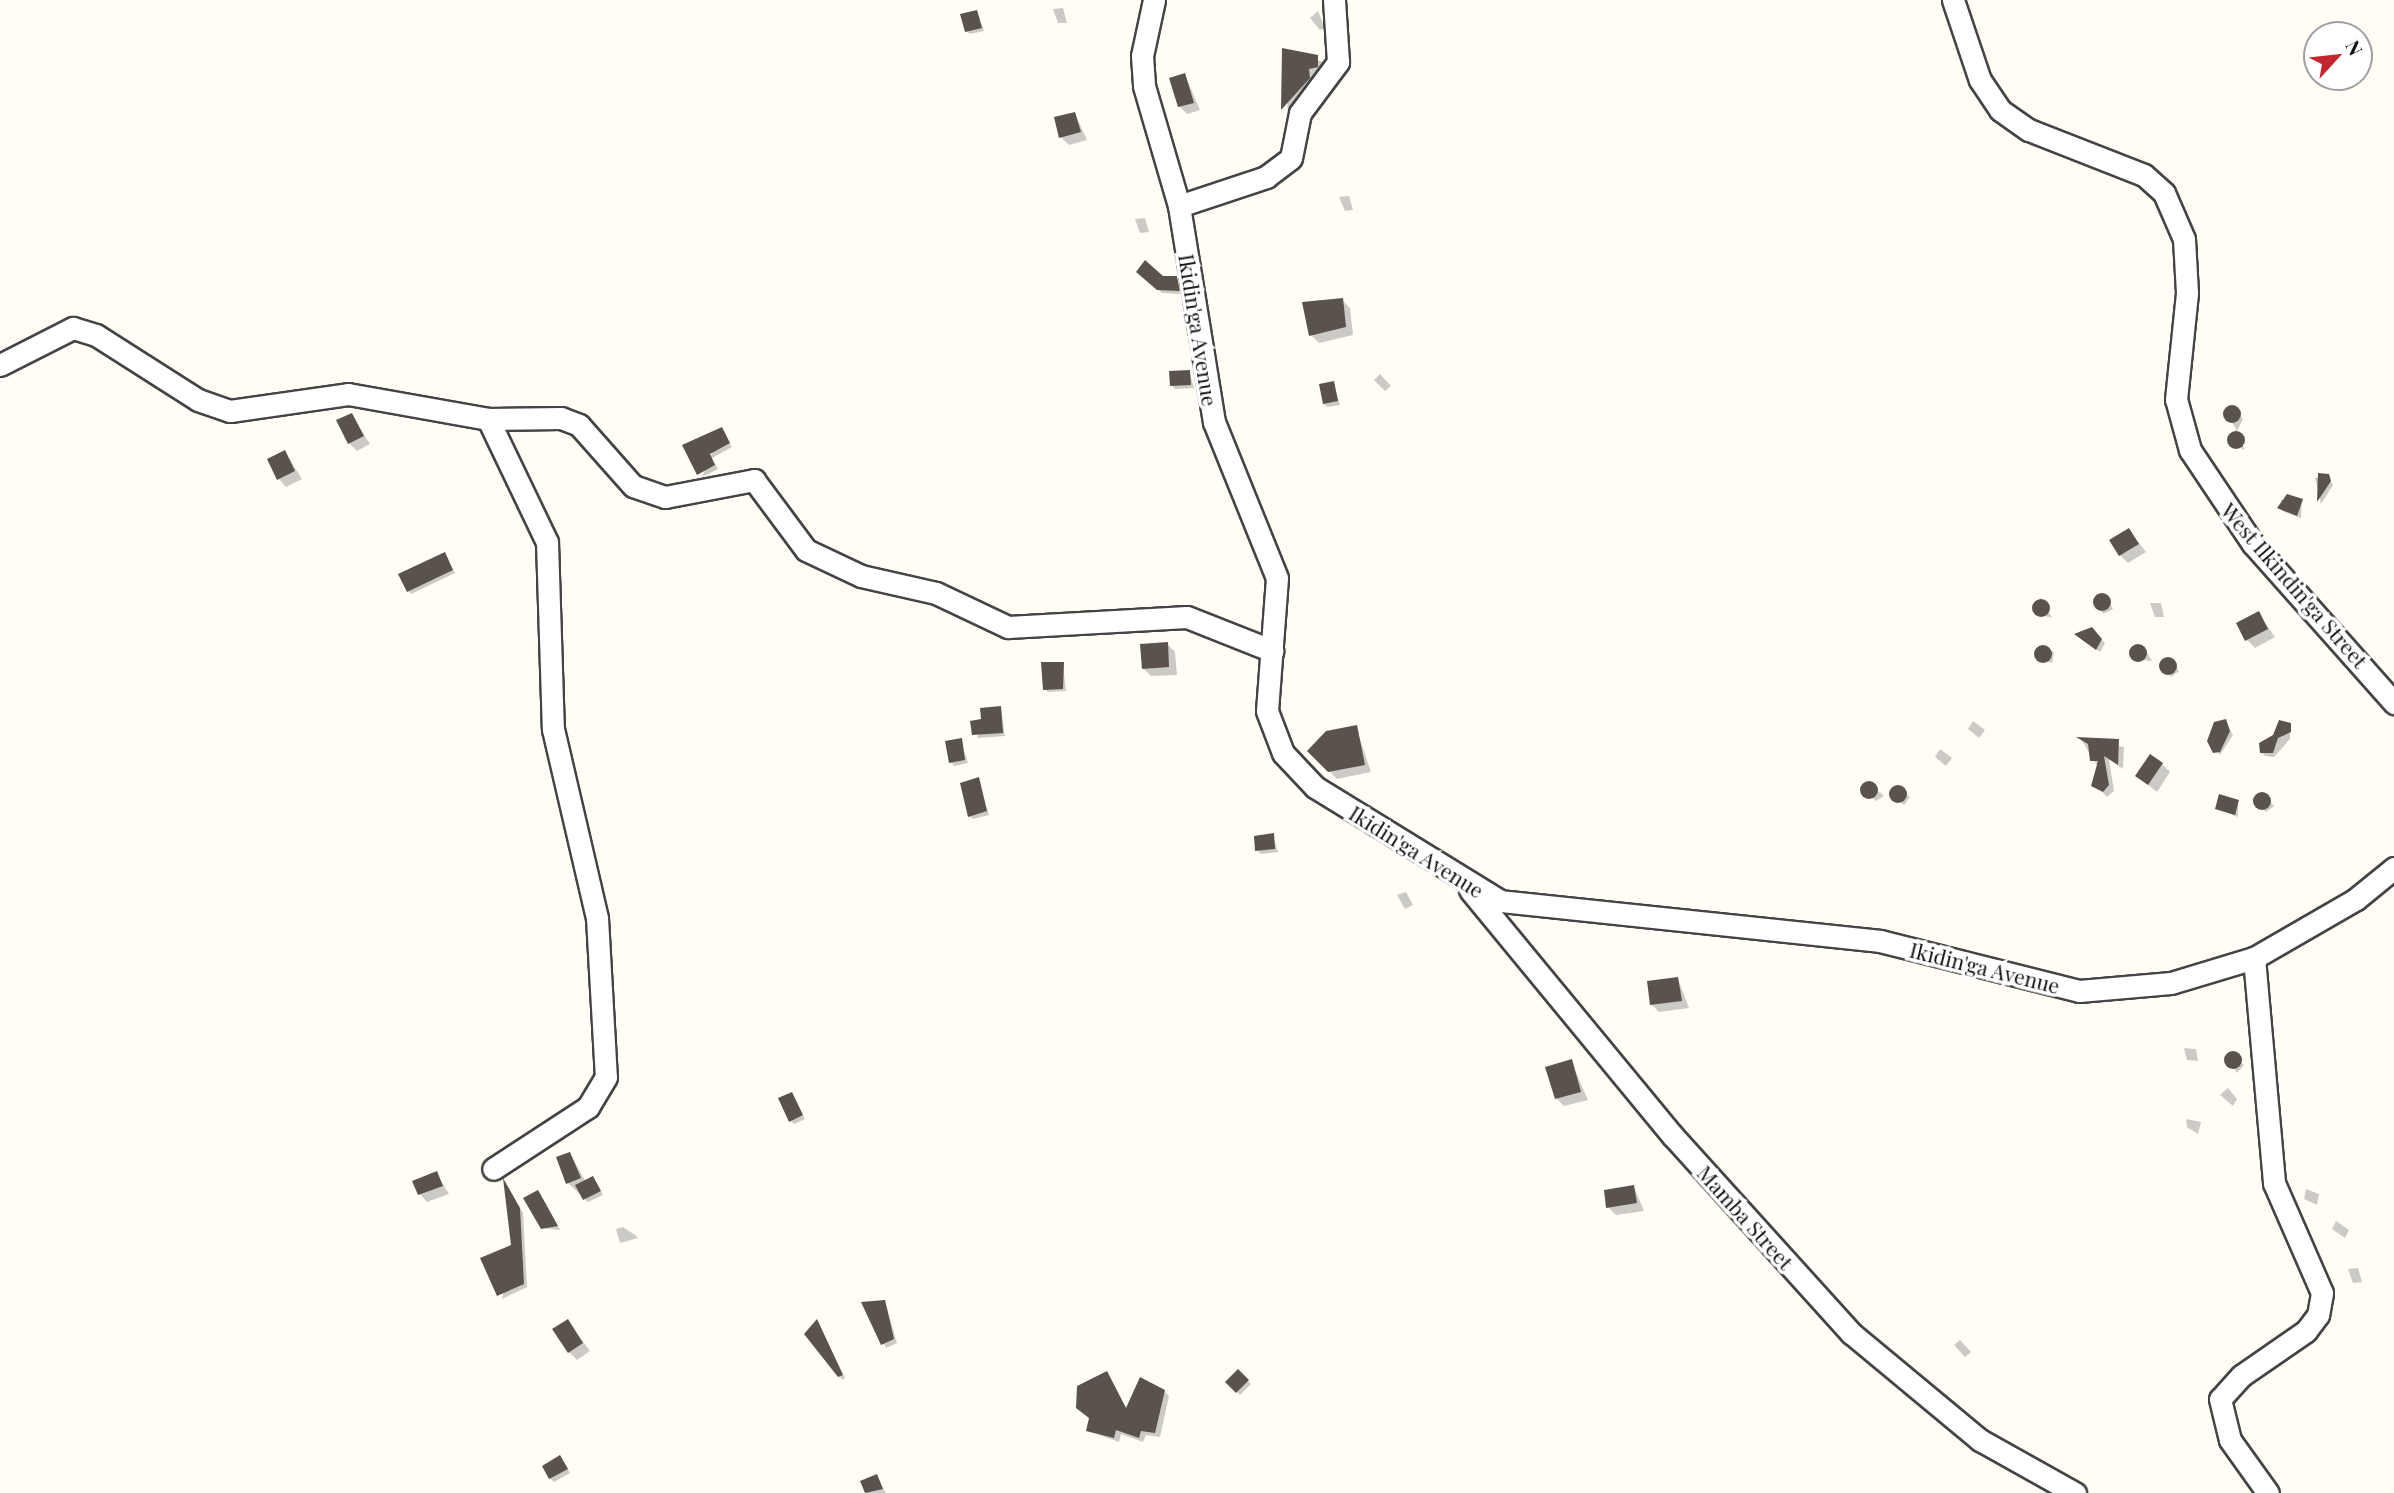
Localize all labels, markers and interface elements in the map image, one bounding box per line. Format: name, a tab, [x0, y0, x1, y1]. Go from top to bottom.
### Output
north arrow	[2303, 21, 2373, 91]
text: N	[2340, 35, 2370, 59]
street label: Ikidin'ga Avenue	[1174, 252, 1224, 408]
street label: West Ilkindin'ga Street	[2216, 497, 2374, 673]
street label: Ikidin'ga Avenue	[1345, 799, 1489, 903]
street label: Ikidin'ga Avenue	[1907, 936, 2063, 998]
street label: Mamba Street	[1693, 1160, 1799, 1274]

